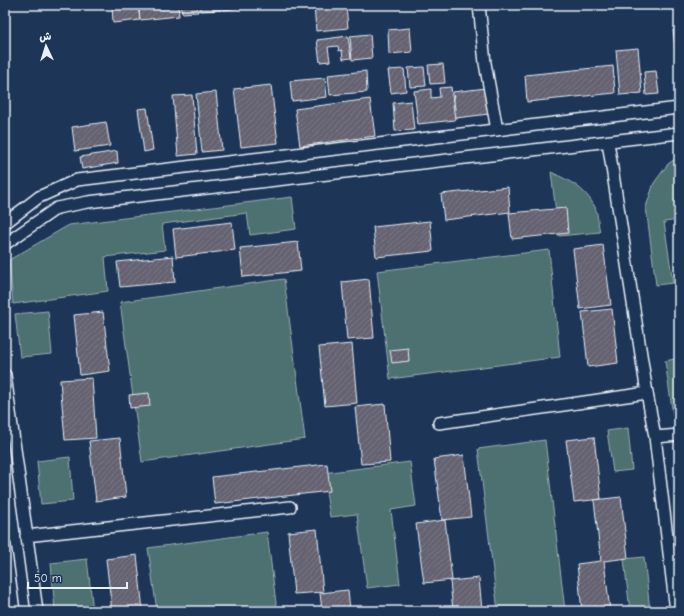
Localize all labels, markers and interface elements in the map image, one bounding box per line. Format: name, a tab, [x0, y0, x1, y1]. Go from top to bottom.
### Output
north arrow	[26, 26, 66, 66]
text: ش	[39, 30, 52, 43]
scale bar	[28, 564, 127, 590]
text: 50 m	[34, 571, 62, 585]

